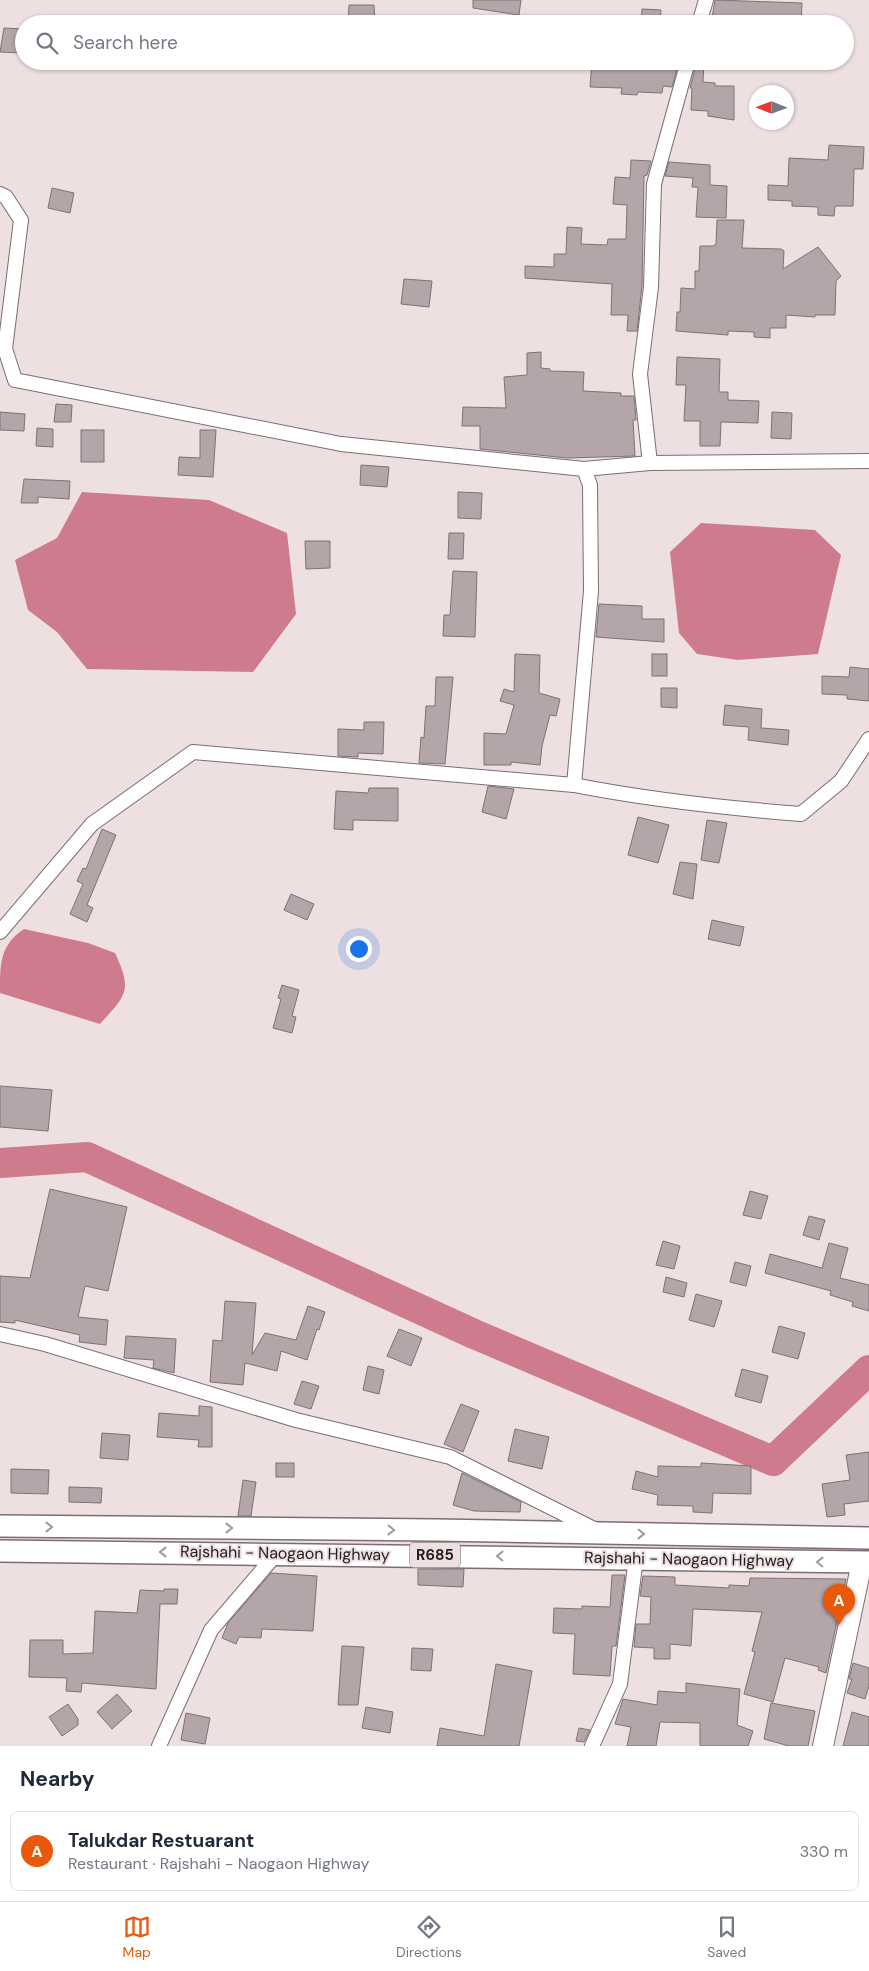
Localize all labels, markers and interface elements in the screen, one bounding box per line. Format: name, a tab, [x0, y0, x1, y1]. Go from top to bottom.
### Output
search box	[15, 15, 854, 70]
icon: search	[33, 29, 61, 57]
text: Search here	[73, 30, 178, 55]
north arrow	[749, 85, 794, 130]
your location	[346, 936, 372, 962]
one-way arrow	[45, 1522, 53, 1532]
one-way arrow	[225, 1523, 233, 1533]
one-way arrow	[388, 1525, 395, 1535]
one-way arrow	[638, 1529, 645, 1539]
street label: Rajshahi - Naogaon Highway	[180, 1541, 390, 1565]
road number: R685	[410, 1542, 460, 1568]
one-way arrow	[159, 1547, 166, 1557]
street label: Rajshahi - Naogaon Highway	[584, 1547, 794, 1571]
one-way arrow	[496, 1551, 504, 1561]
one-way arrow	[816, 1557, 824, 1567]
pin: A	[823, 1584, 855, 1625]
text: Nearby	[20, 1765, 94, 1793]
text: Talukdar Restuarant	[68, 1828, 254, 1853]
text: A	[31, 1841, 43, 1862]
text: 330 m	[800, 1841, 848, 1862]
text: Restaurant · Rajshahi - Naogaon Highway	[68, 1853, 369, 1874]
tab: Map	[123, 1913, 151, 1961]
tab: Directions	[396, 1913, 462, 1961]
tab: Saved	[707, 1913, 746, 1961]

